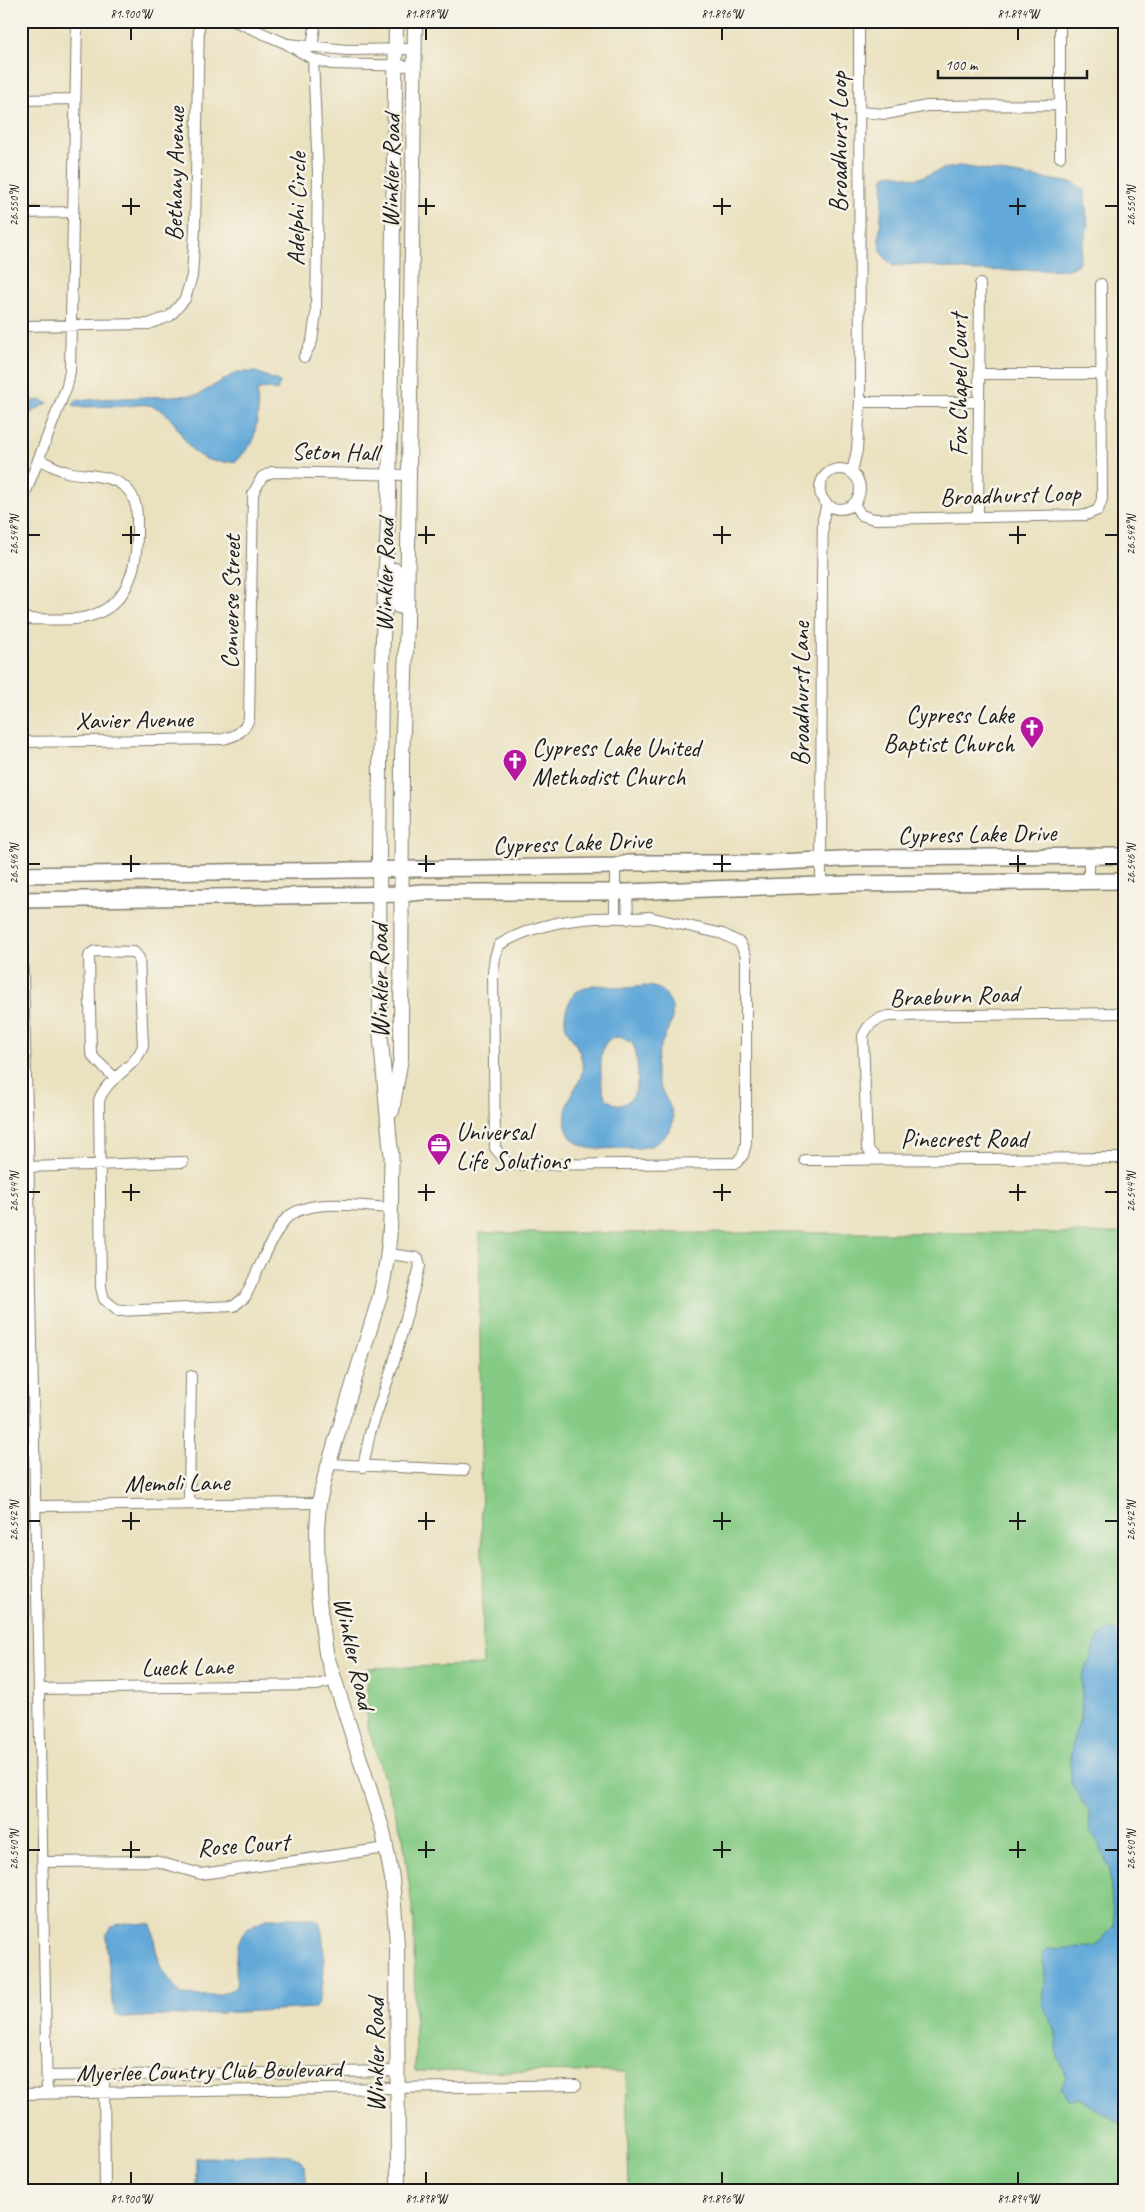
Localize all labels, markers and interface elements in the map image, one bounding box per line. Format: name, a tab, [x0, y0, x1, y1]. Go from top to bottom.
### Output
text: 81.900°W	[110, 6, 154, 22]
text: 81.898°W	[405, 6, 449, 22]
text: 81.896°W	[701, 6, 745, 22]
text: 81.894°W	[997, 6, 1041, 22]
scale bar	[938, 48, 1086, 80]
text: 100 m	[945, 56, 979, 75]
street label: Broadhurst Loop	[823, 70, 855, 212]
street label: Bethany Avenue	[158, 105, 192, 241]
street label: Winkler Road	[374, 110, 408, 228]
street label: Adelphi Circle	[280, 150, 314, 266]
text: 26.550°N	[6, 184, 22, 226]
text: 26.550°N	[1123, 184, 1139, 226]
street label: Fox Chapel Court	[943, 310, 975, 456]
street label: Seton Hall	[291, 435, 384, 469]
street label: Broadhurst Loop	[939, 476, 1083, 513]
text: 26.548°N	[6, 513, 22, 555]
text: 26.548°N	[1123, 513, 1139, 555]
street label: Winkler Road	[368, 514, 402, 632]
street label: Converse Street	[214, 532, 248, 669]
street label: Broadhurst Lane	[785, 620, 817, 766]
place label: Cypress Lake Baptist Church	[883, 699, 1016, 760]
street label: Xavier Avenue	[75, 703, 195, 737]
church icon: Cypress Lake Baptist Church	[1019, 715, 1045, 749]
place label: Cypress Lake United Methodist Church	[532, 732, 703, 793]
church icon: Cypress Lake United Methodist Church	[502, 748, 528, 782]
street label: Cypress Lake Drive	[897, 817, 1058, 851]
street label: Cypress Lake Drive	[492, 824, 654, 862]
text: 26.546°N	[6, 842, 22, 884]
text: 26.546°N	[1123, 842, 1139, 884]
street label: Winkler Road	[364, 920, 396, 1038]
street label: Braeburn Road	[889, 978, 1023, 1014]
place label: Universal Life Solutions	[456, 1116, 572, 1177]
street label: Pinecrest Road	[901, 1123, 1030, 1155]
office icon: Universal Life Solutions	[426, 1132, 452, 1166]
text: 26.544°N	[6, 1170, 22, 1212]
text: 26.544°N	[1123, 1170, 1139, 1212]
street label: Memoli Lane	[124, 1466, 232, 1500]
text: 26.542°N	[6, 1499, 22, 1541]
text: 26.542°N	[1123, 1499, 1139, 1541]
street label: Winkler Road	[326, 1594, 383, 1716]
street label: Lueck Lane	[141, 1650, 235, 1684]
street label: Rose Court	[196, 1826, 294, 1864]
text: 26.540°N	[6, 1828, 22, 1870]
text: 26.540°N	[1123, 1828, 1139, 1870]
street label: Winkler Road	[360, 1994, 392, 2112]
street label: Myerlee Country Club Boulevard	[76, 2053, 346, 2089]
text: 81.900°W	[110, 2191, 154, 2207]
text: 81.898°W	[405, 2191, 449, 2207]
text: 81.896°W	[701, 2191, 745, 2207]
text: 81.894°W	[997, 2191, 1041, 2207]

